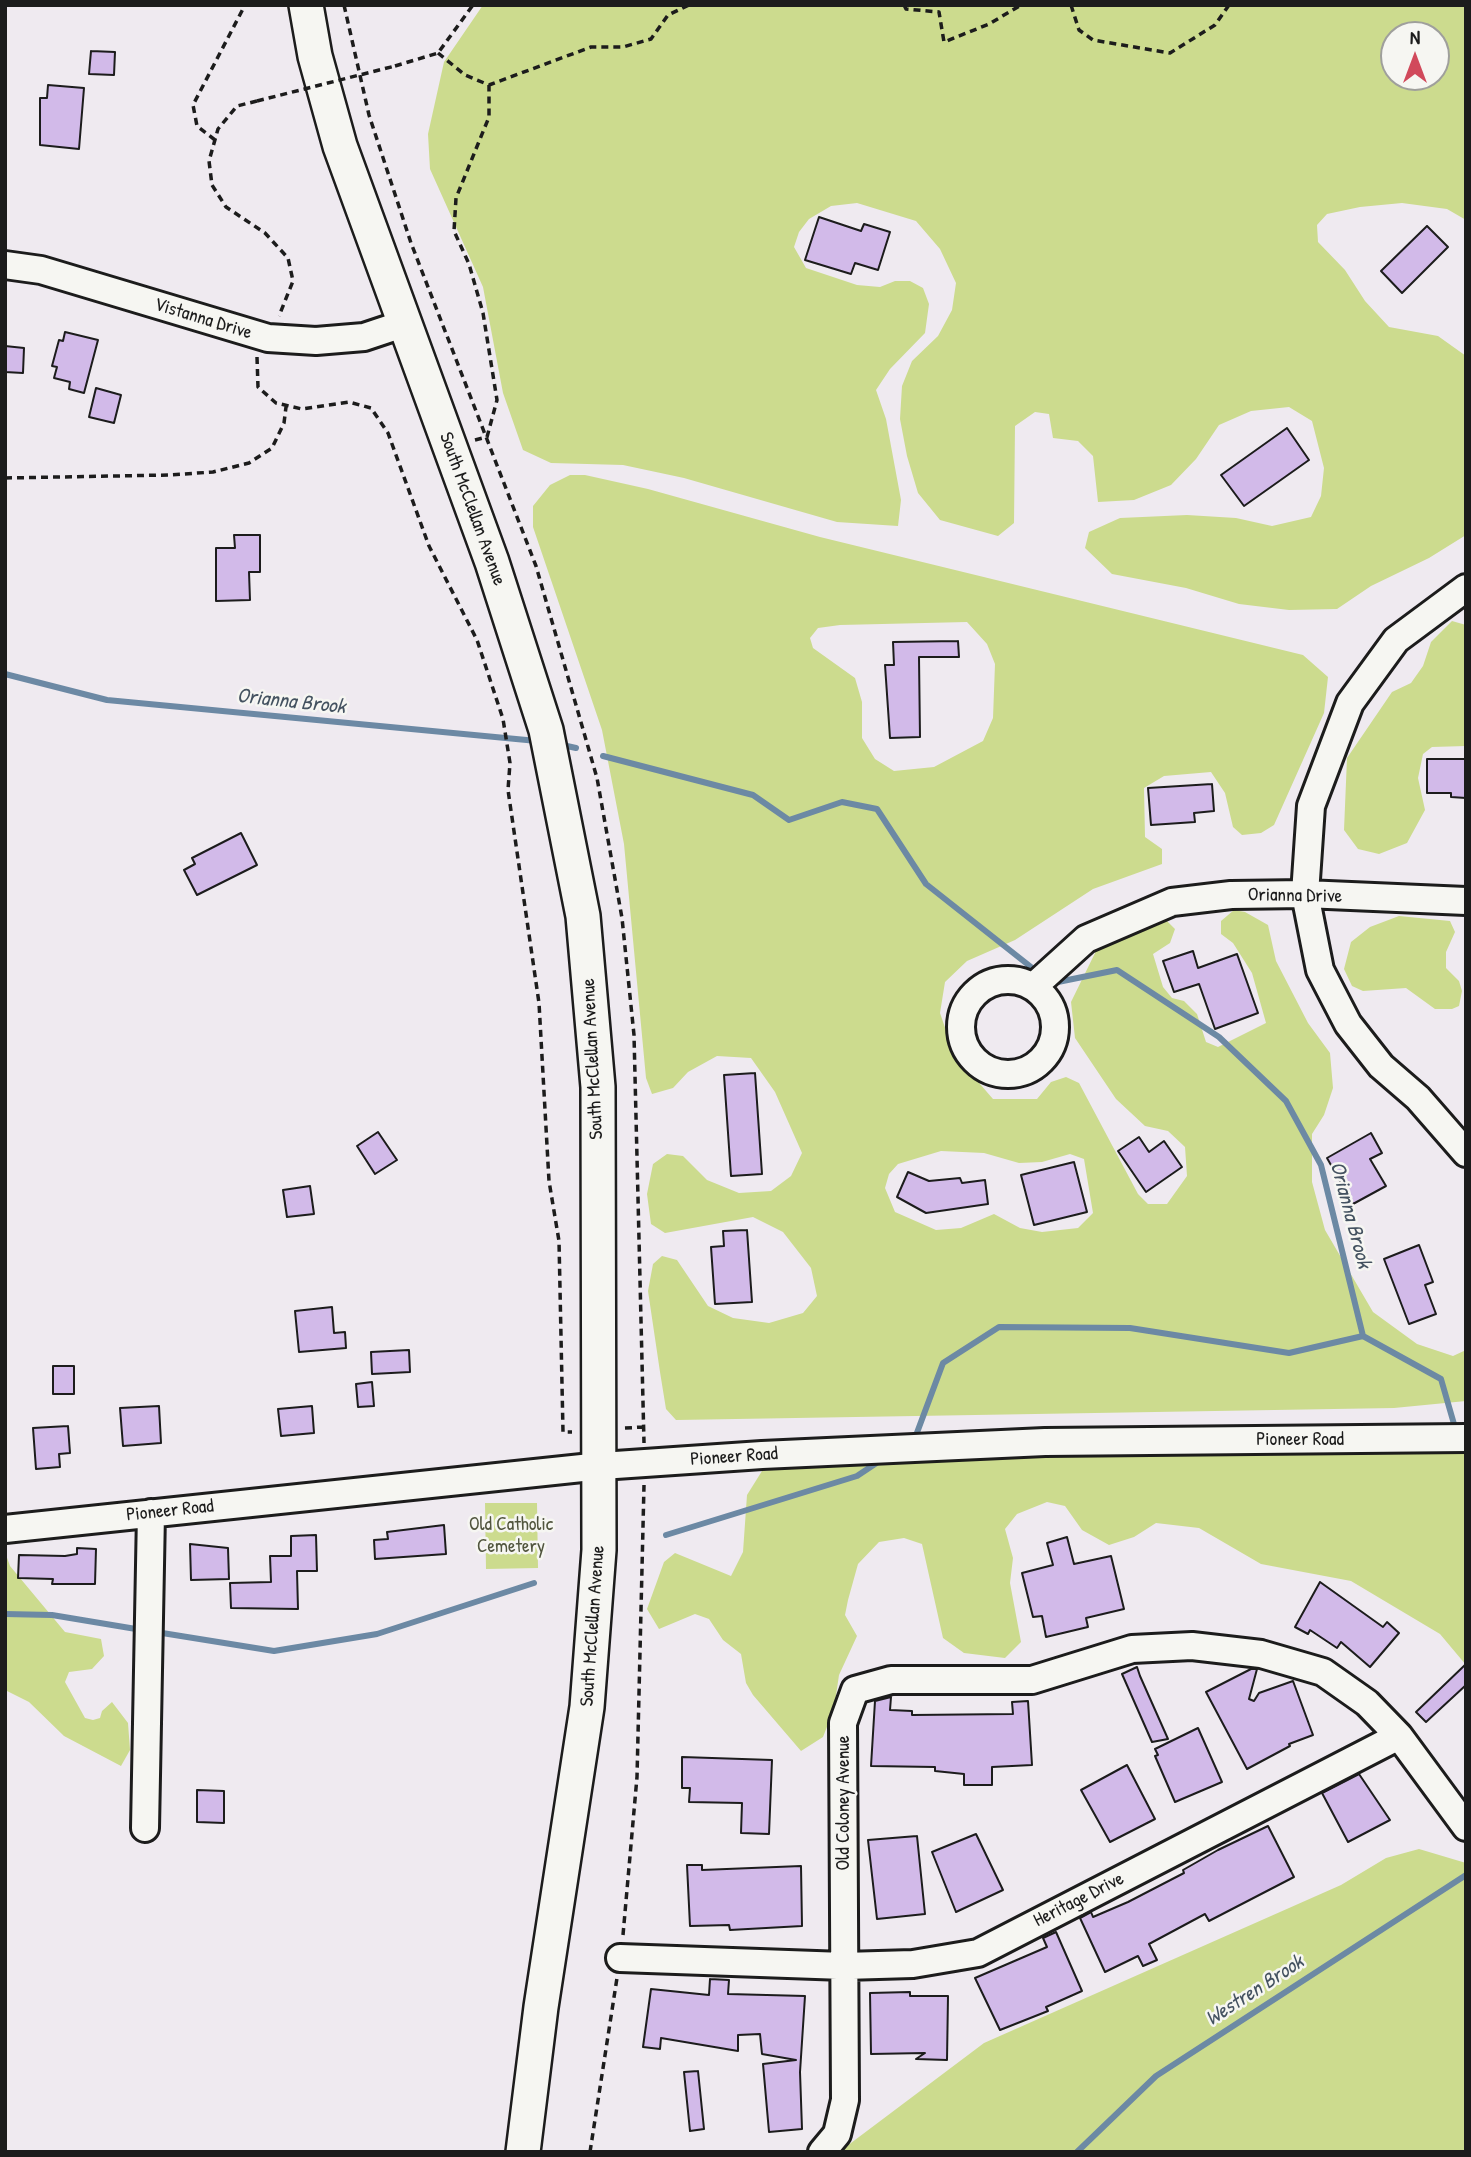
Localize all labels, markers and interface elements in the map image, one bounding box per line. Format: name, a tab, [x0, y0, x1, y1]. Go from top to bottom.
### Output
north arrow	[1380, 21, 1450, 91]
text: N	[1410, 24, 1420, 50]
street label: Vistanna Drive	[151, 293, 255, 345]
street label: South McClellan Avenue	[434, 429, 510, 589]
water label: Orianna Brook	[235, 684, 347, 720]
street label: Orianna Drive	[1248, 884, 1342, 908]
street label: South McClellan Avenue	[577, 978, 609, 1140]
water label: Orianna Brook	[1324, 1159, 1376, 1271]
street label: Pioneer Road	[1256, 1429, 1344, 1451]
street label: Pioneer Road	[690, 1443, 778, 1471]
street label: Pioneer Road	[125, 1495, 215, 1527]
park label: Old Catholic Cemetery	[469, 1514, 553, 1558]
street label: South McClellan Avenue	[576, 1545, 610, 1707]
street label: Old Coloney Avenue	[833, 1736, 855, 1870]
street label: Heritage Drive	[1030, 1868, 1128, 1932]
water label: Westren Brook	[1201, 1950, 1309, 2032]

